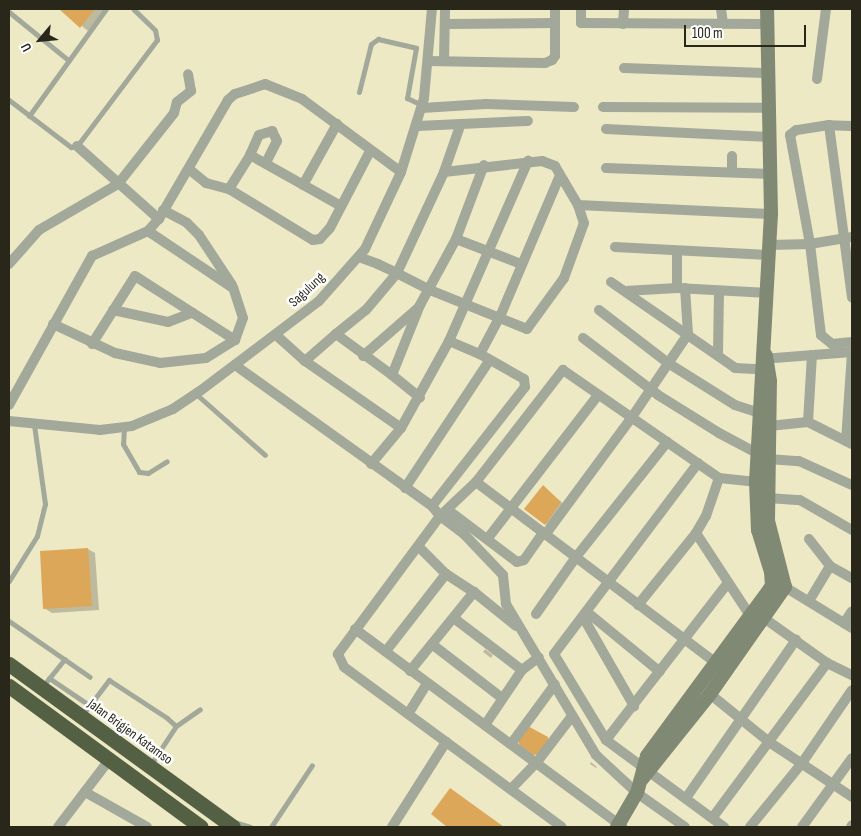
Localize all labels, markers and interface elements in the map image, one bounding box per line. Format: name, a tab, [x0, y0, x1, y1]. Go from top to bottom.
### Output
north arrow	[15, 15, 65, 65]
scale bar	[686, 15, 808, 47]
text: 100 m	[692, 24, 723, 43]
text: U	[17, 40, 36, 54]
street label: Sagulung	[286, 269, 328, 311]
street label: Jalan Brigjen Katamso	[84, 696, 176, 768]

